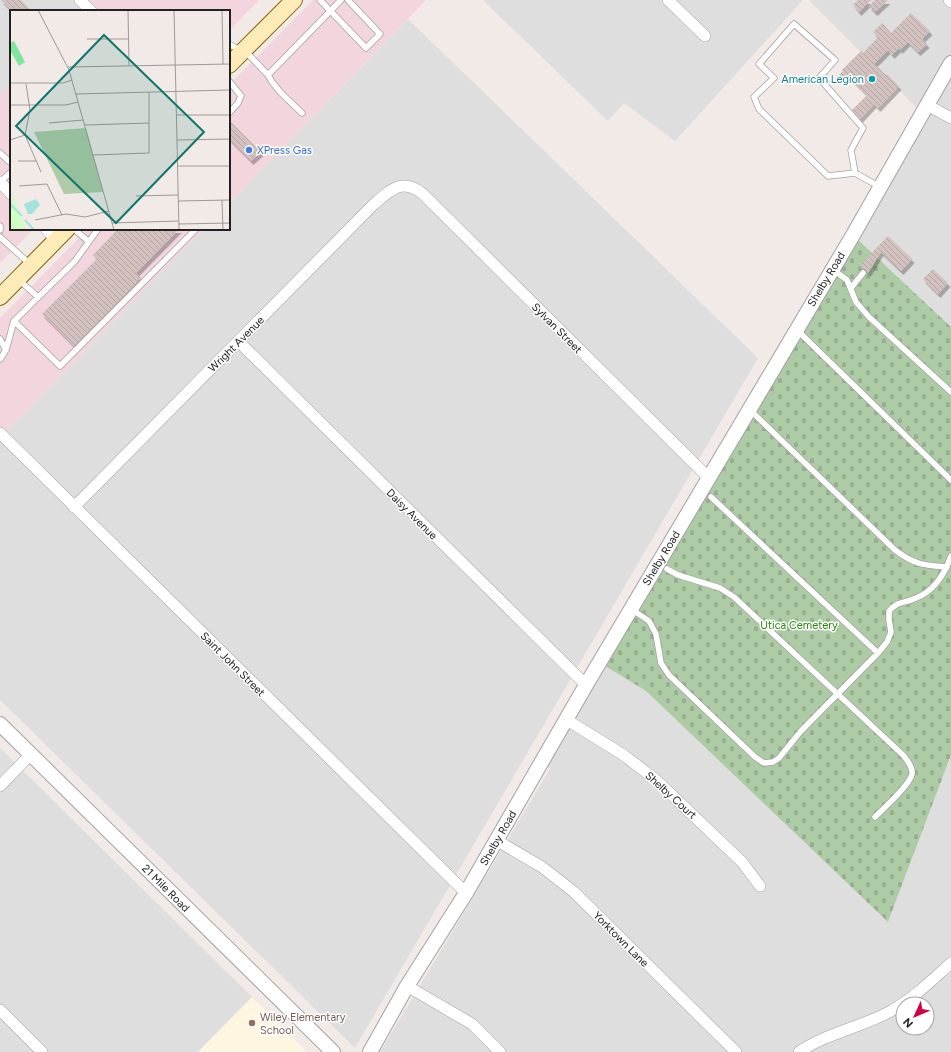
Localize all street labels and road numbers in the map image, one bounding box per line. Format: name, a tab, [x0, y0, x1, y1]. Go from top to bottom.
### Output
street label: Shelby Road	[805, 250, 848, 309]
street label: Sylvan Street	[529, 300, 585, 356]
street label: Wright Avenue	[206, 314, 267, 375]
street label: Daisy Avenue	[384, 486, 440, 542]
street label: Shelby Road	[640, 529, 683, 588]
street label: Saint John Street	[198, 629, 268, 699]
street label: Shelby Court	[642, 769, 699, 822]
street label: Shelby Road	[477, 808, 519, 868]
street label: 21 Mile Road	[139, 862, 192, 915]
street label: Yorktown Lane	[590, 909, 651, 970]

